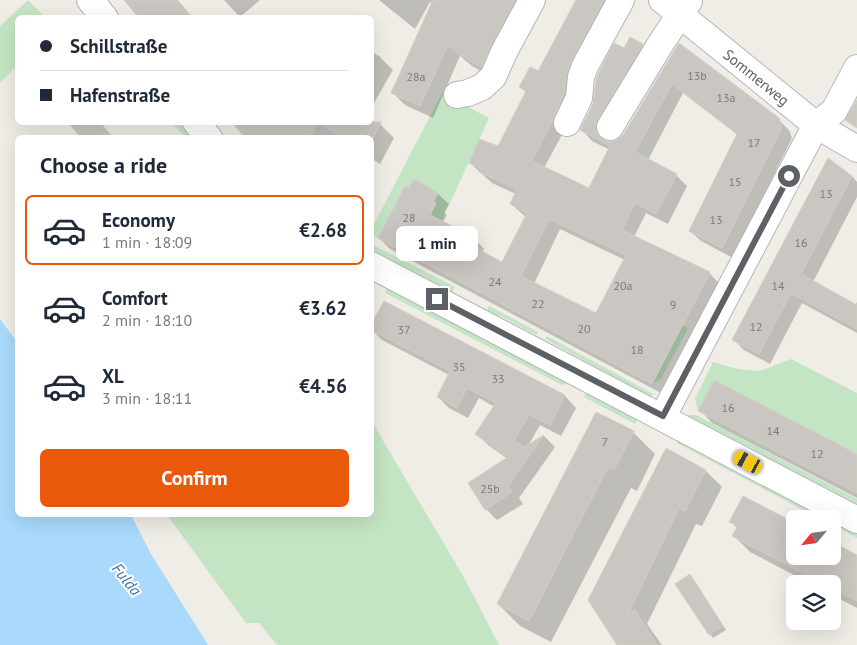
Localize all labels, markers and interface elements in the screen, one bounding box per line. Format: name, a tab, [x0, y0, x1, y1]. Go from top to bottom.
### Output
text: Schillstraße	[70, 34, 167, 58]
street label: Sommerweg	[720, 44, 794, 109]
house number: 13b	[687, 68, 707, 83]
house number: 28a	[406, 69, 426, 84]
text: Hafenstraße	[70, 83, 170, 107]
house number: 13a	[716, 90, 736, 105]
house number: 17	[747, 135, 761, 150]
text: Choose a ride	[40, 151, 167, 179]
route start	[778, 165, 800, 187]
house number: 15	[728, 174, 742, 189]
house number: 13	[819, 186, 833, 201]
icon: car	[42, 208, 87, 253]
text: Economy	[102, 208, 175, 232]
house number: 28	[402, 210, 416, 225]
house number: 13	[709, 212, 723, 227]
text: €2.68	[299, 218, 347, 242]
callout: 1 min	[396, 226, 478, 262]
text: 1 min · 18:09	[102, 232, 192, 252]
text: 1 min	[417, 233, 457, 253]
house number: 16	[794, 235, 808, 250]
house number: 24	[488, 274, 502, 289]
house number: 20a	[613, 278, 633, 293]
house number: 14	[771, 278, 785, 293]
icon: car	[42, 286, 87, 331]
text: Comfort	[102, 286, 168, 310]
route end	[426, 288, 448, 310]
text: €3.62	[299, 296, 347, 320]
house number: 22	[531, 296, 545, 311]
house number: 9	[670, 297, 676, 312]
text: 2 min · 18:10	[102, 310, 192, 330]
house number: 12	[749, 319, 763, 334]
house number: 20	[577, 321, 591, 336]
house number: 37	[397, 322, 411, 337]
house number: 18	[630, 342, 644, 357]
house number: 35	[452, 359, 466, 374]
icon: car	[42, 364, 87, 409]
text: XL	[102, 364, 124, 388]
house number: 33	[491, 371, 505, 386]
text: €4.56	[299, 374, 347, 398]
text: 3 min · 18:11	[102, 388, 192, 408]
house number: 16	[721, 400, 735, 415]
house number: 14	[766, 423, 780, 438]
house number: 7	[602, 434, 608, 449]
house number: 12	[810, 446, 824, 461]
car	[731, 448, 764, 476]
button: Confirm	[40, 449, 349, 507]
house number: 25b	[480, 481, 500, 496]
north arrow	[786, 510, 841, 565]
map controls	[786, 510, 841, 630]
water label: Fulda	[108, 559, 146, 600]
button: layers	[786, 575, 841, 630]

